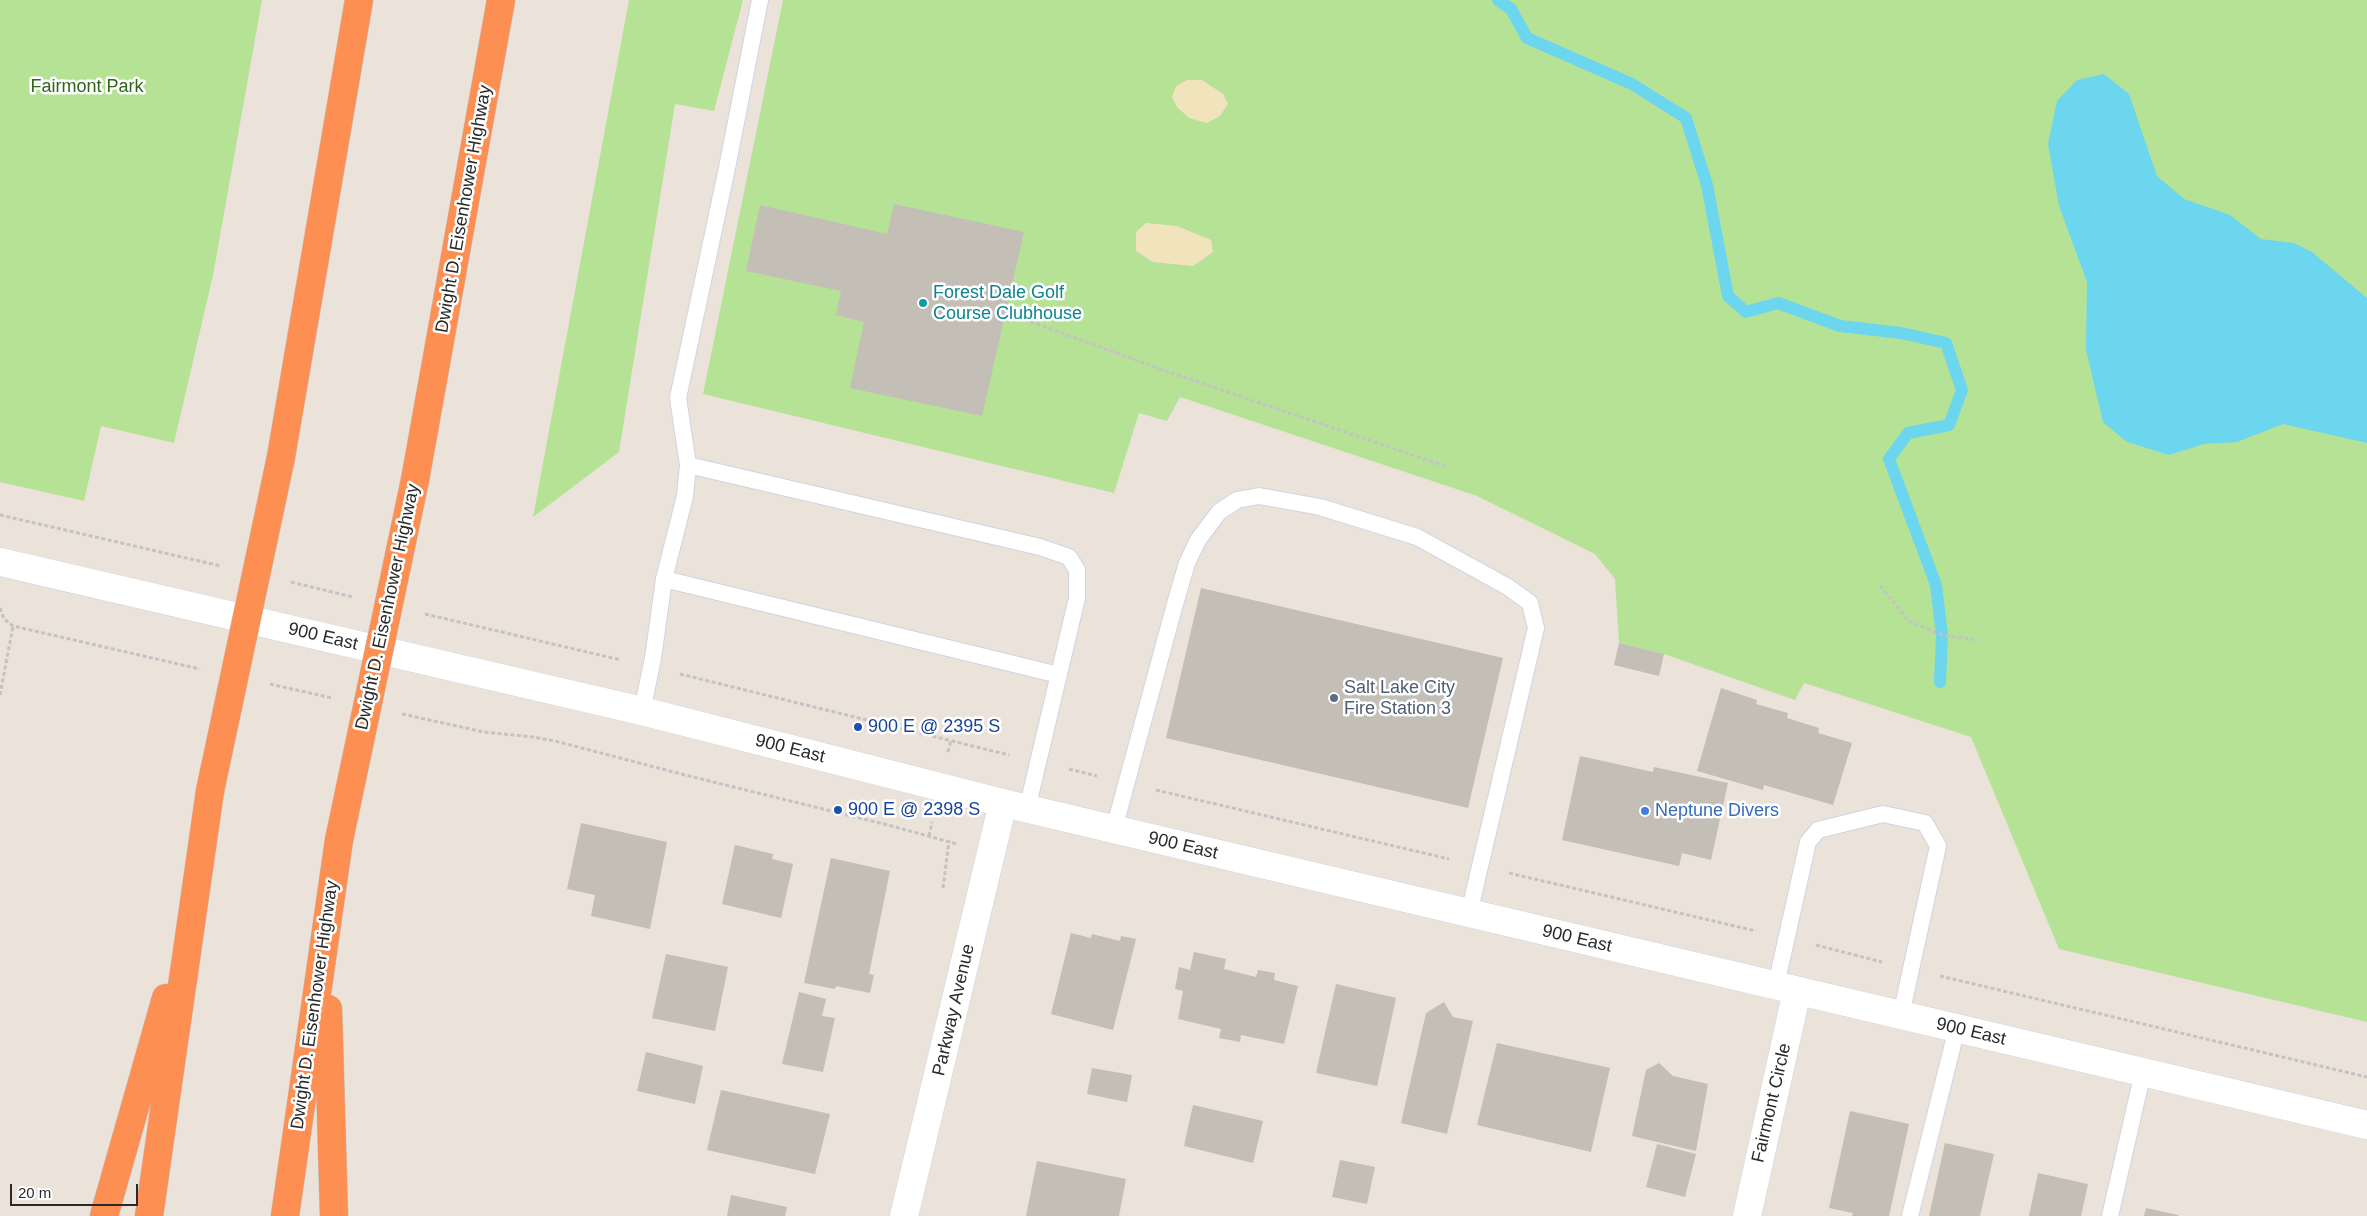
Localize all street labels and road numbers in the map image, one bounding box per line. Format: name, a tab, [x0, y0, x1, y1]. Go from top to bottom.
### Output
street label: Dwight D. Eisenhower Highway	[432, 83, 496, 335]
street label: Dwight D. Eisenhower Highway	[351, 482, 425, 732]
street label: 900 East	[286, 618, 360, 656]
street label: 900 East	[753, 730, 827, 768]
street label: 900 East	[1146, 827, 1220, 865]
street label: Dwight D. Eisenhower Highway	[287, 879, 343, 1131]
street label: 900 East	[1540, 920, 1614, 958]
street label: Parkway Avenue	[928, 942, 980, 1078]
street label: 900 East	[1934, 1013, 2008, 1051]
street label: Fairmont Circle	[1748, 1041, 1796, 1165]

